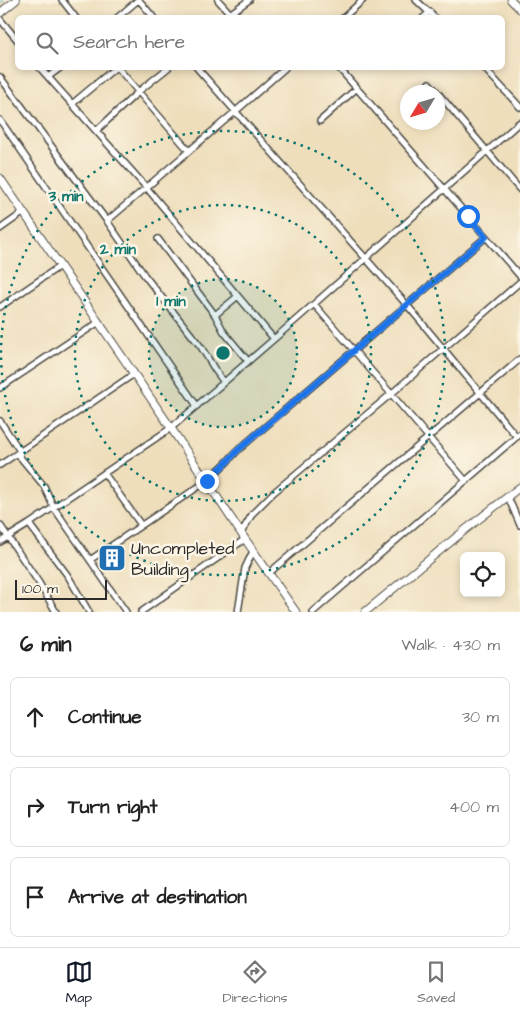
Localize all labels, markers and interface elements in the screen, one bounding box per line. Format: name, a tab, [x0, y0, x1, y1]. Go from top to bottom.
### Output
search box	[15, 15, 505, 70]
icon: search	[33, 29, 61, 57]
text: Search here	[73, 29, 185, 56]
north arrow	[400, 85, 445, 130]
text: 3 min	[47, 186, 84, 207]
route start	[457, 205, 480, 228]
text: 2 min	[99, 239, 137, 260]
text: 1 min	[156, 291, 186, 312]
centre of rings	[214, 344, 232, 362]
route end	[196, 470, 219, 493]
place label: Uncompleted Building	[131, 536, 234, 583]
building icon: Uncompleted Building	[97, 543, 127, 573]
map controls	[460, 552, 505, 597]
button: locate	[460, 552, 505, 597]
scale bar	[15, 577, 108, 600]
text: 100 m	[22, 579, 58, 599]
text: 6 min	[20, 630, 72, 659]
text: Walk · 430 m	[401, 634, 500, 656]
icon: ahead	[21, 703, 49, 731]
text: Continue	[68, 704, 142, 731]
text: 30 m	[462, 706, 499, 728]
icon: right	[21, 793, 49, 821]
text: Turn right	[68, 794, 157, 821]
text: 400 m	[449, 796, 499, 818]
icon: arrive	[21, 883, 49, 911]
text: Arrive at destination	[68, 884, 247, 911]
tab: Map	[65, 958, 93, 1008]
tab: Directions	[222, 958, 287, 1008]
tab: Saved	[417, 958, 455, 1008]

